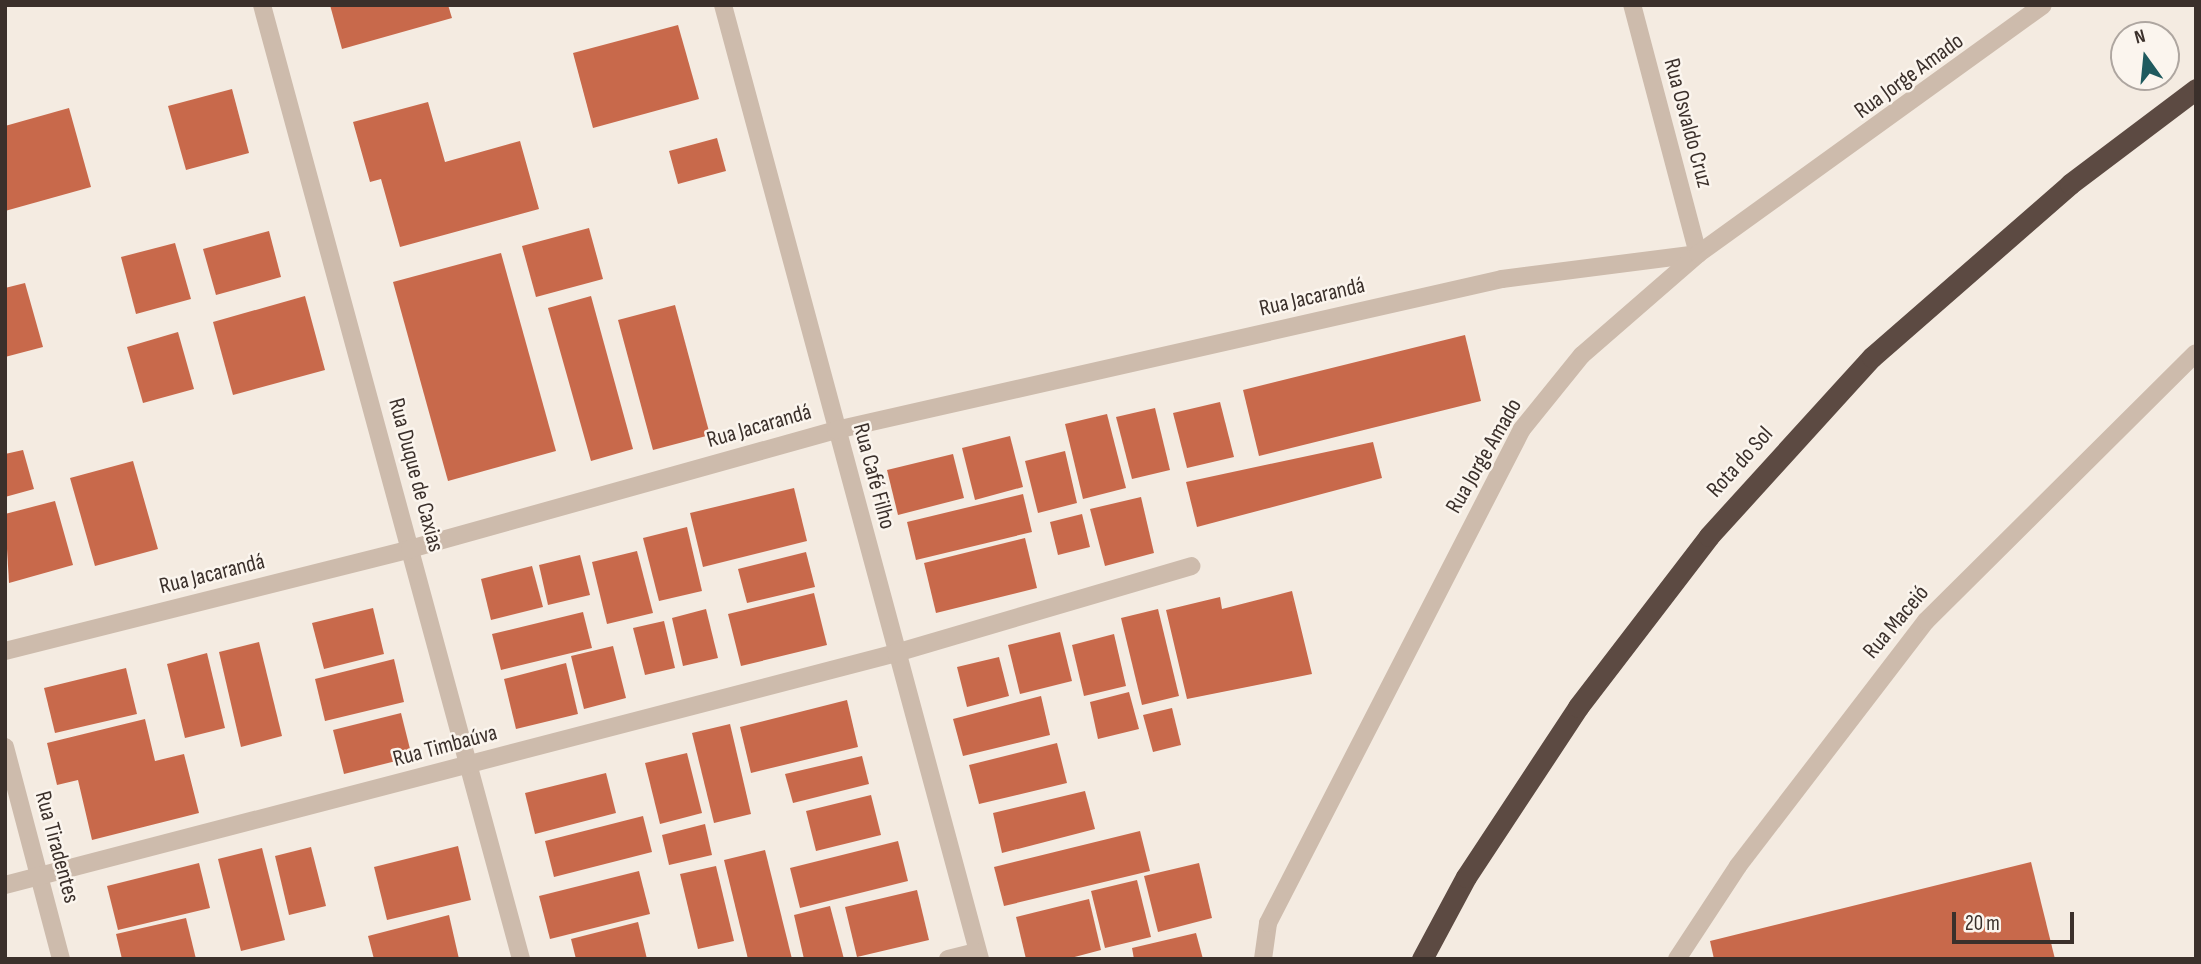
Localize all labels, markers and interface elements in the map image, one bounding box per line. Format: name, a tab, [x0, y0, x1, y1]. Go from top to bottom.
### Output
north arrow	[2110, 21, 2180, 91]
text: N	[2132, 25, 2148, 50]
street label: Rua Jorge Amado	[1849, 27, 1969, 125]
street label: Rua Osvaldo Cruz	[1658, 56, 1718, 190]
street label: Rua Jacarandá	[1257, 271, 1367, 323]
street label: Rua Jorge Amado	[1440, 394, 1528, 518]
street label: Rua Duque de Caxias	[382, 395, 450, 555]
street label: Rua Jacarandá	[704, 398, 814, 454]
street label: Rua Café Filho	[847, 420, 901, 532]
street label: Rota do Sol	[1701, 421, 1779, 503]
street label: Rua Jacarandá	[157, 548, 267, 600]
street label: Rua Maceió	[1857, 580, 1935, 664]
street label: Rua Timbaúva	[390, 719, 500, 773]
street label: Rua Tiradentes	[29, 788, 85, 906]
scale bar	[1956, 898, 2078, 942]
text: 20 m	[1965, 911, 2000, 936]

